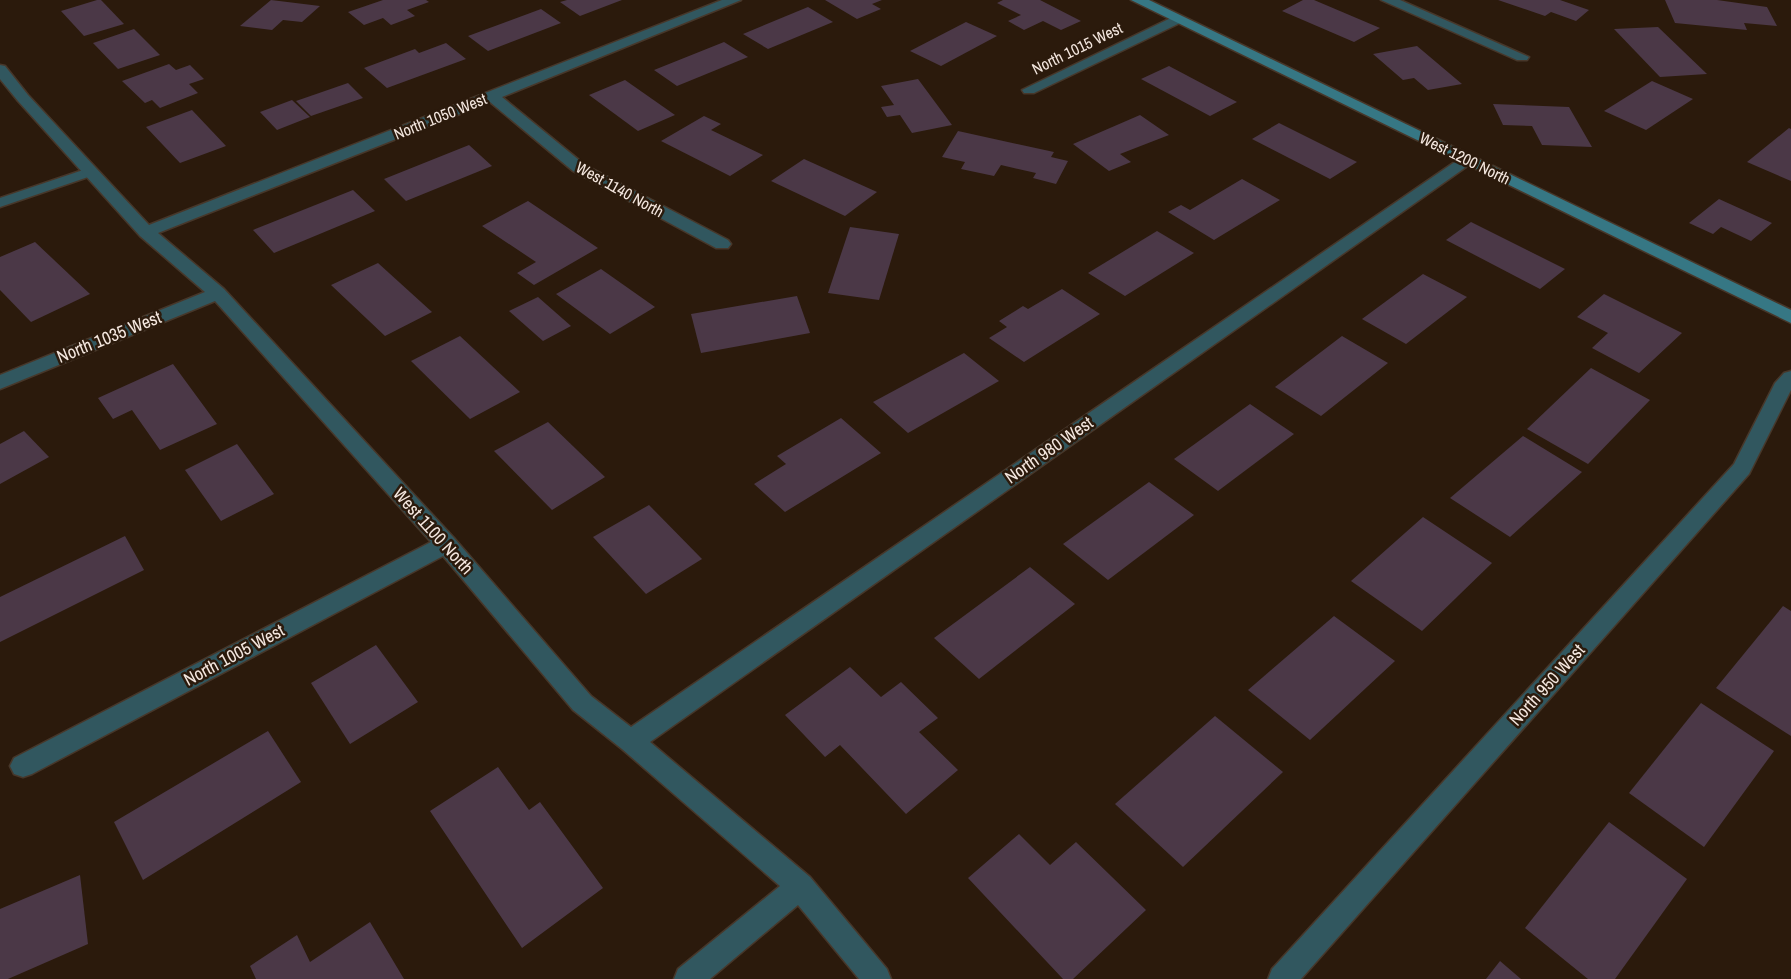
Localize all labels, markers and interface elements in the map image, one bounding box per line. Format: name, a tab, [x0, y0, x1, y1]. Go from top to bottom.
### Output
street label: North 1015 West	[1028, 16, 1126, 79]
street label: North 1050 West	[390, 87, 490, 145]
street label: West 1200 North	[1416, 127, 1514, 189]
street label: West 1140 North	[572, 156, 668, 222]
street label: North 1035 West	[53, 304, 165, 369]
street label: North 980 West	[1000, 410, 1098, 489]
street label: West 1100 North	[387, 482, 479, 580]
street label: North 1005 West	[179, 618, 288, 692]
street label: North 950 West	[1503, 638, 1590, 731]

